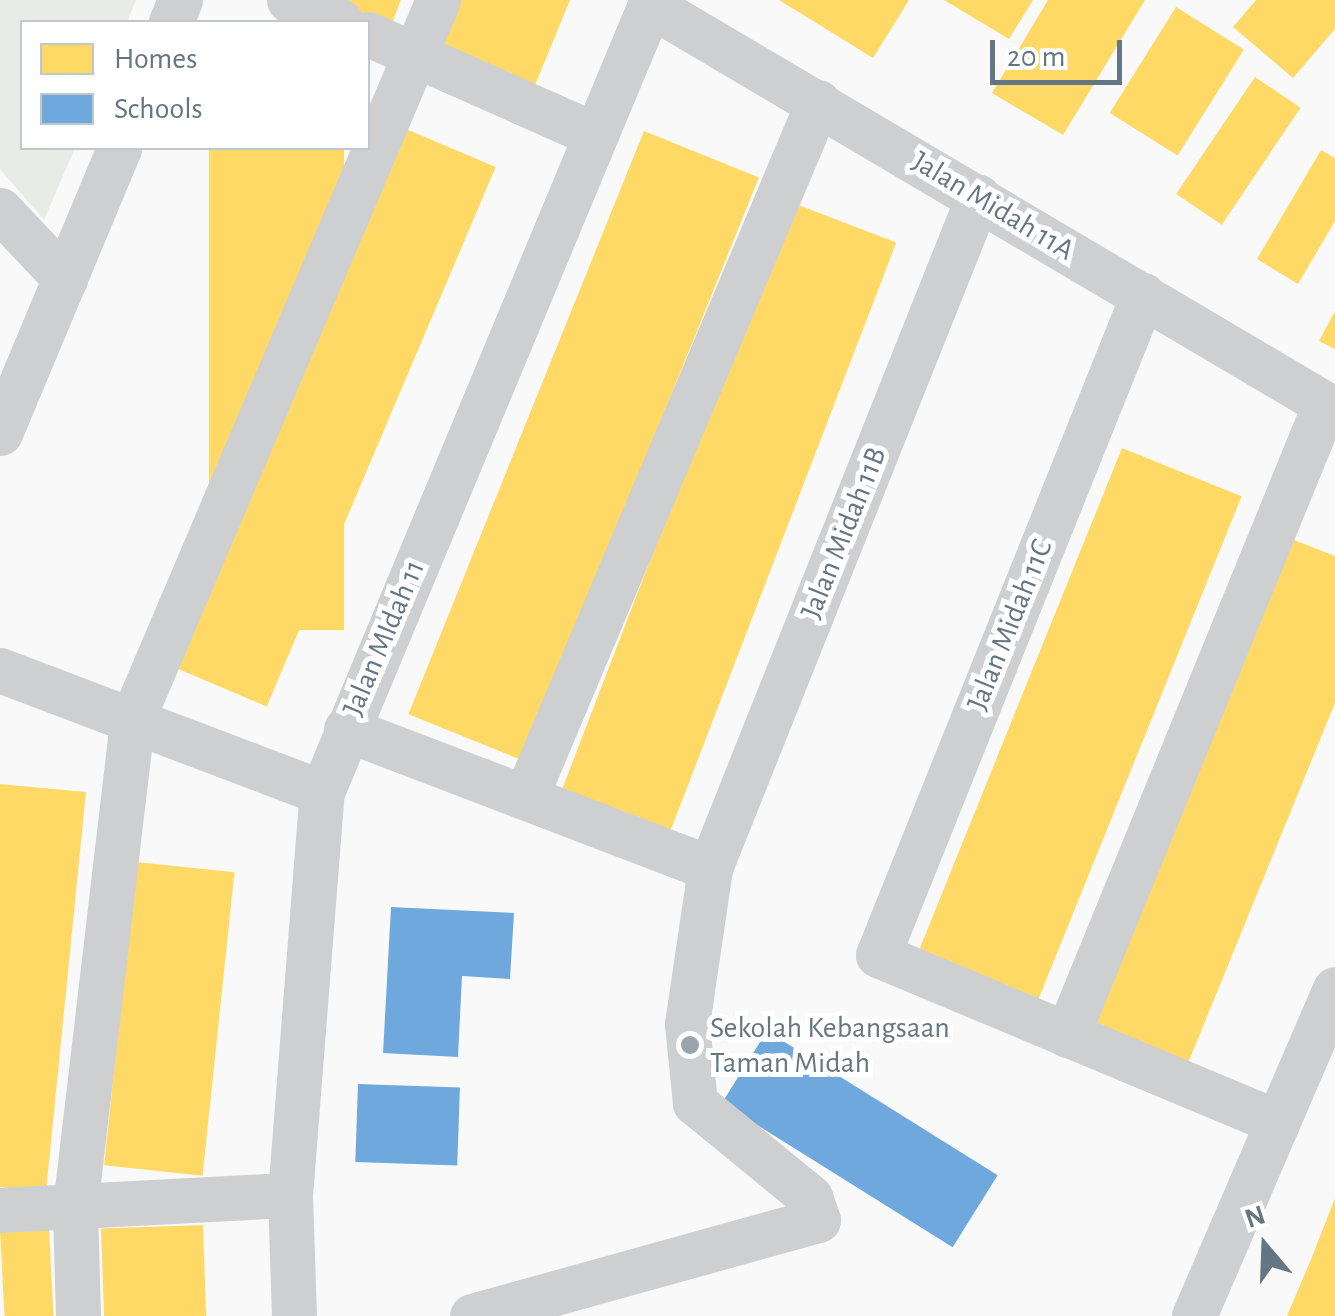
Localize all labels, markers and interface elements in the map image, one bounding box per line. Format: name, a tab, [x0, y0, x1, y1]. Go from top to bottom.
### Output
legend	[20, 20, 370, 150]
scale bar	[995, 20, 1128, 82]
text: 20 m	[1007, 42, 1065, 72]
text: Homes	[114, 44, 197, 74]
text: Schools	[114, 94, 203, 124]
street label: Jalan Midah 11A	[905, 143, 1081, 269]
street label: Jalan Midah 11B	[793, 442, 895, 624]
street label: Jalan Midah 11C	[959, 534, 1061, 716]
street label: Jalan MIdah 11	[335, 555, 433, 721]
place label: Sekolah Kebangsaan Taman Midah	[710, 1010, 950, 1080]
marker: Sekolah Kebangsaan Taman Midah	[679, 1034, 701, 1056]
north arrow	[1215, 1196, 1315, 1296]
text: N	[1241, 1201, 1269, 1234]

